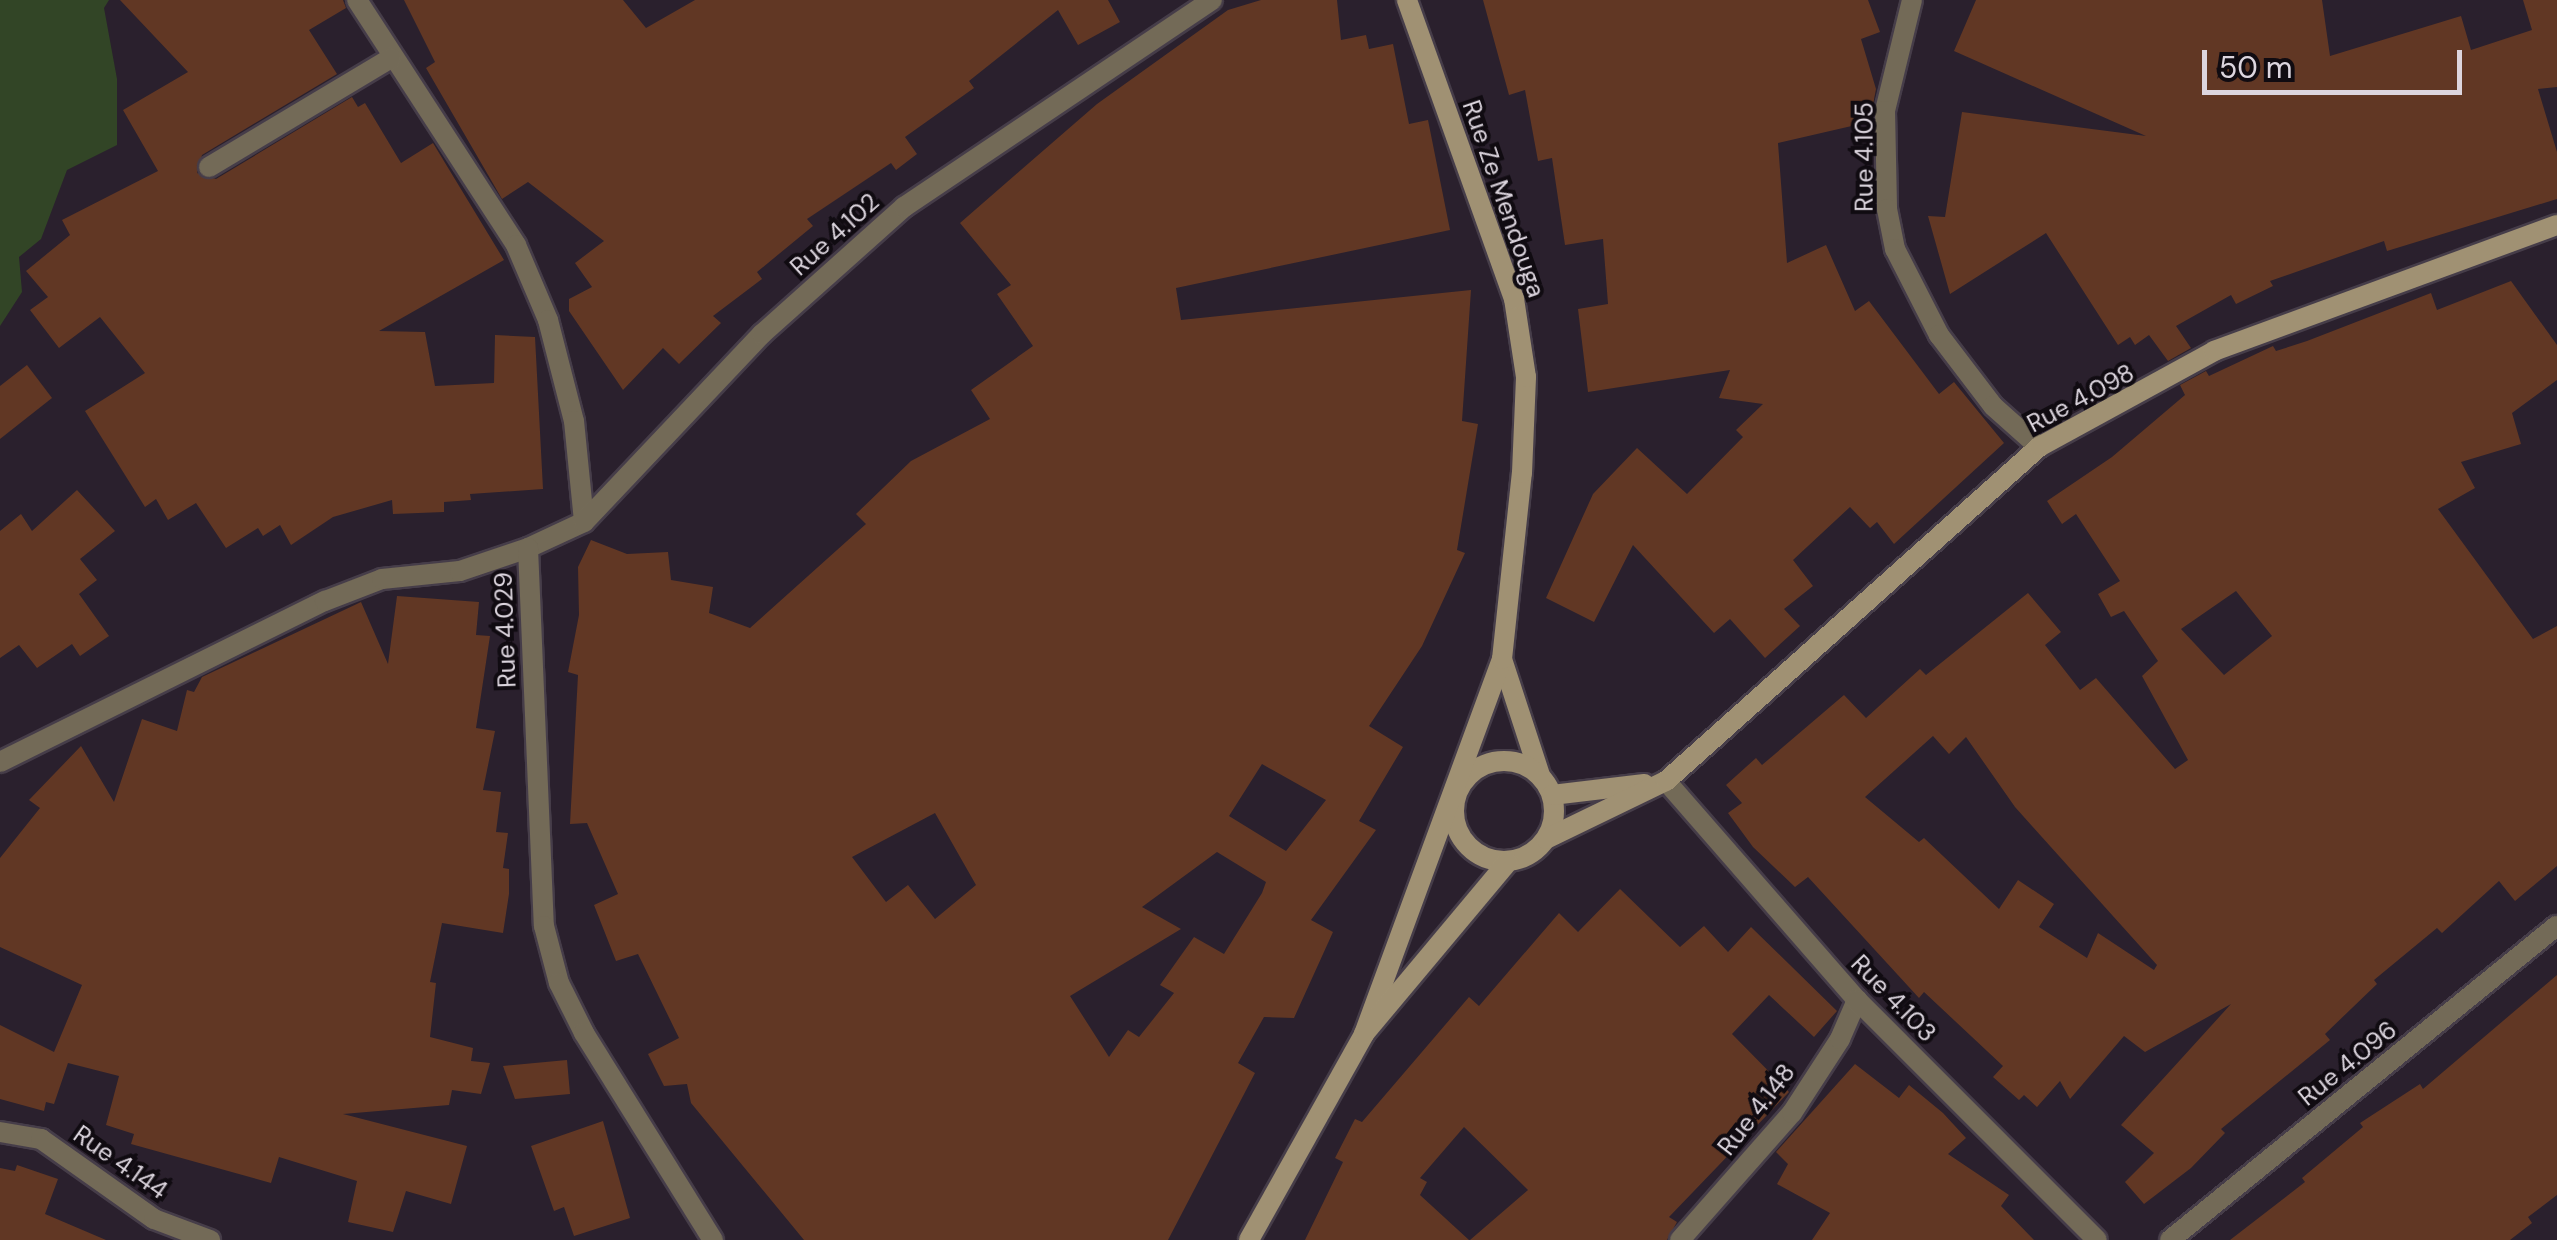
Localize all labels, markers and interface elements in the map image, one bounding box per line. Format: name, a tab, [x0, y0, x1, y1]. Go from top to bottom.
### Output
scale bar	[2207, 30, 2467, 92]
text: 50 m	[2219, 48, 2293, 87]
street label: Rue Ze Mendouga	[1455, 97, 1551, 301]
street label: Rue 4.105	[1850, 102, 1880, 212]
street label: Rue 4.102	[785, 188, 885, 282]
street label: Rue 4.098	[2022, 358, 2140, 440]
street label: Rue 4.029	[489, 572, 523, 688]
street label: Rue 4.103	[1844, 949, 1942, 1049]
street label: Rue 4.096	[2293, 1015, 2403, 1113]
street label: Rue 4.148	[1712, 1058, 1802, 1162]
street label: Rue 4.144	[67, 1120, 173, 1206]

